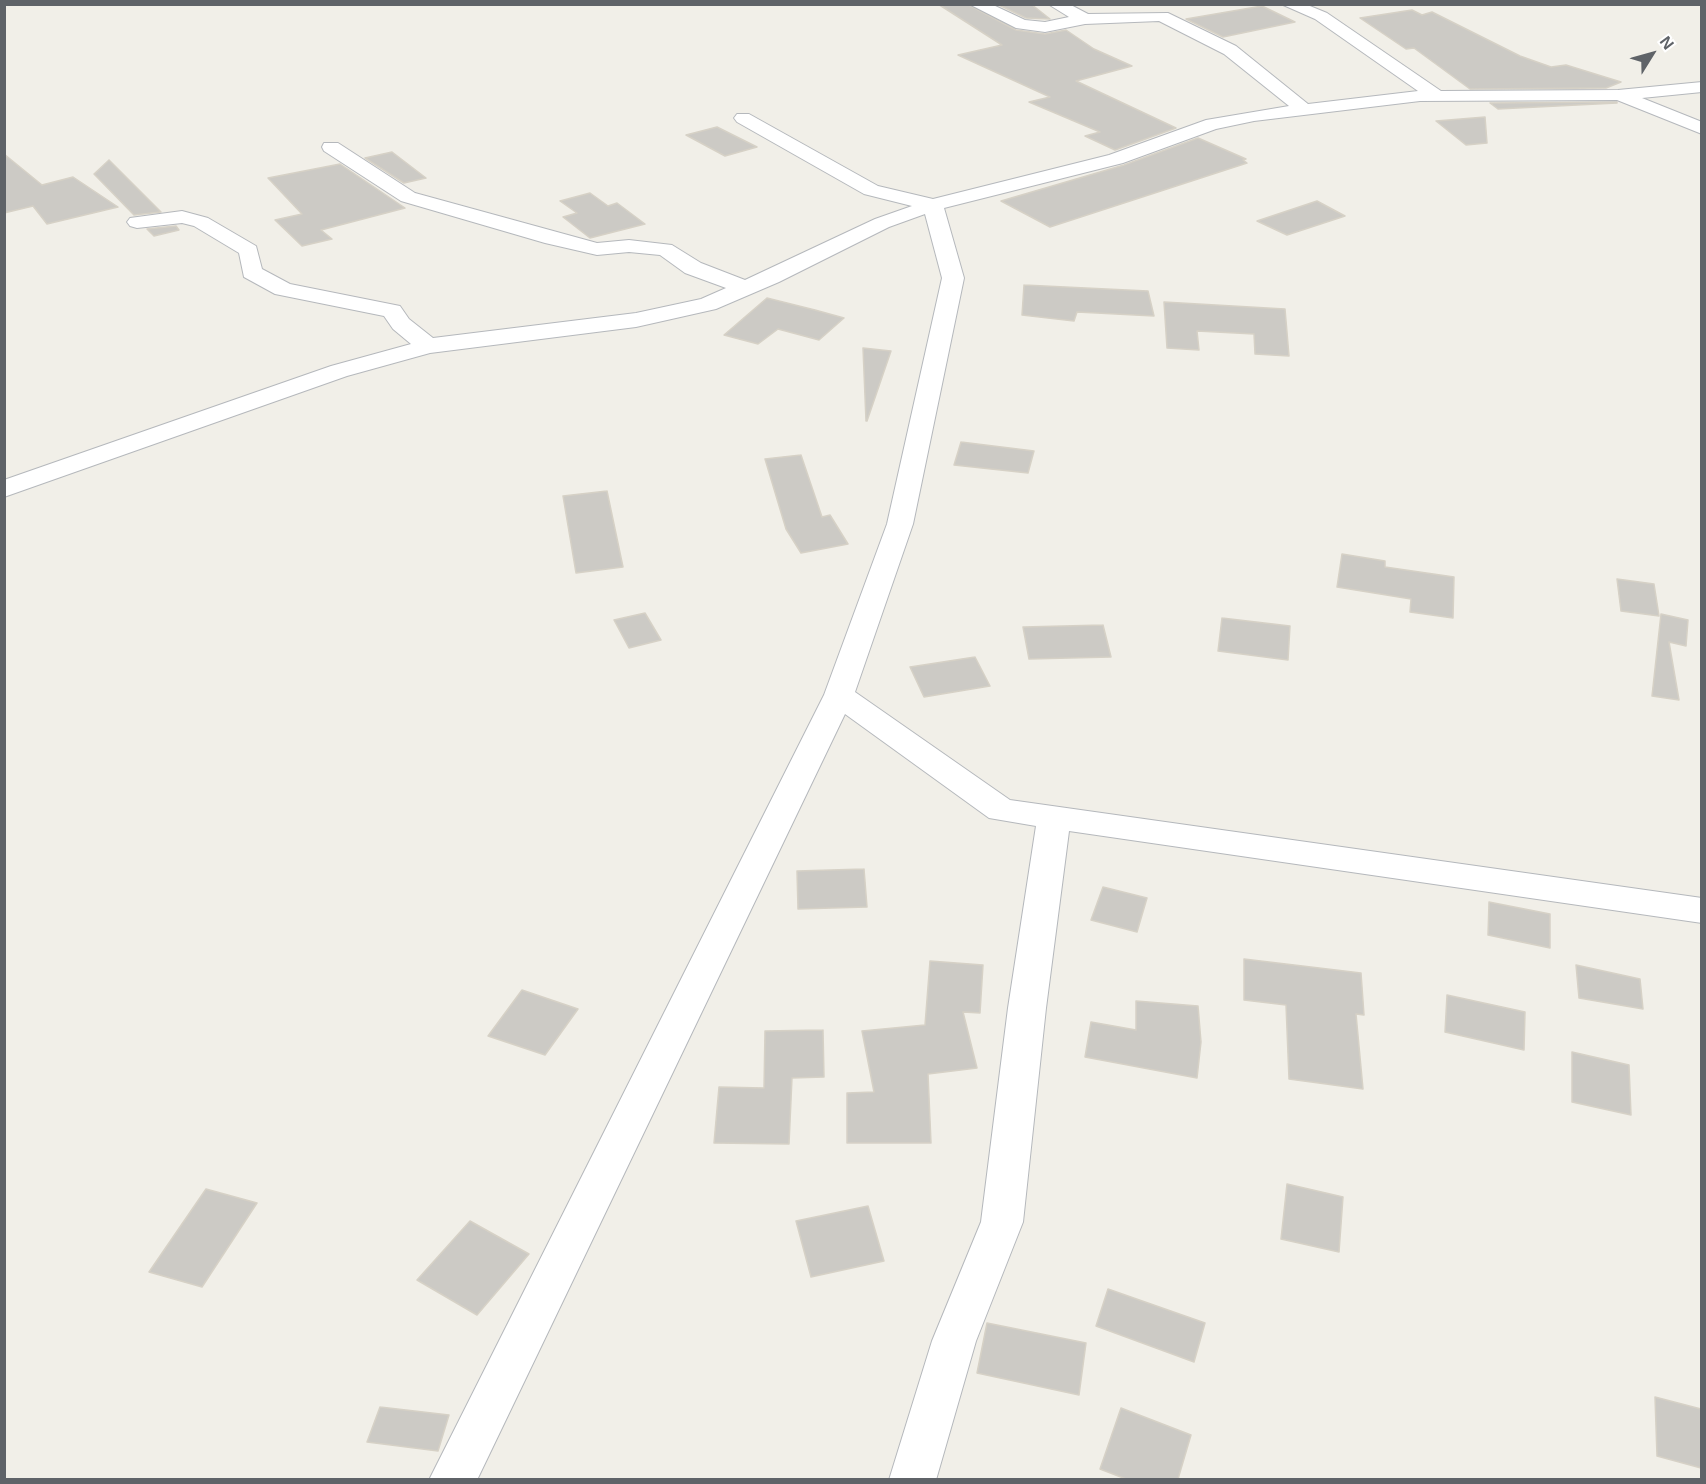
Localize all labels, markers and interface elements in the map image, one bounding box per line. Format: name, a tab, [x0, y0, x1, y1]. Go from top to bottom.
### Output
north arrow	[1622, 24, 1682, 84]
text: N	[1657, 33, 1677, 53]

